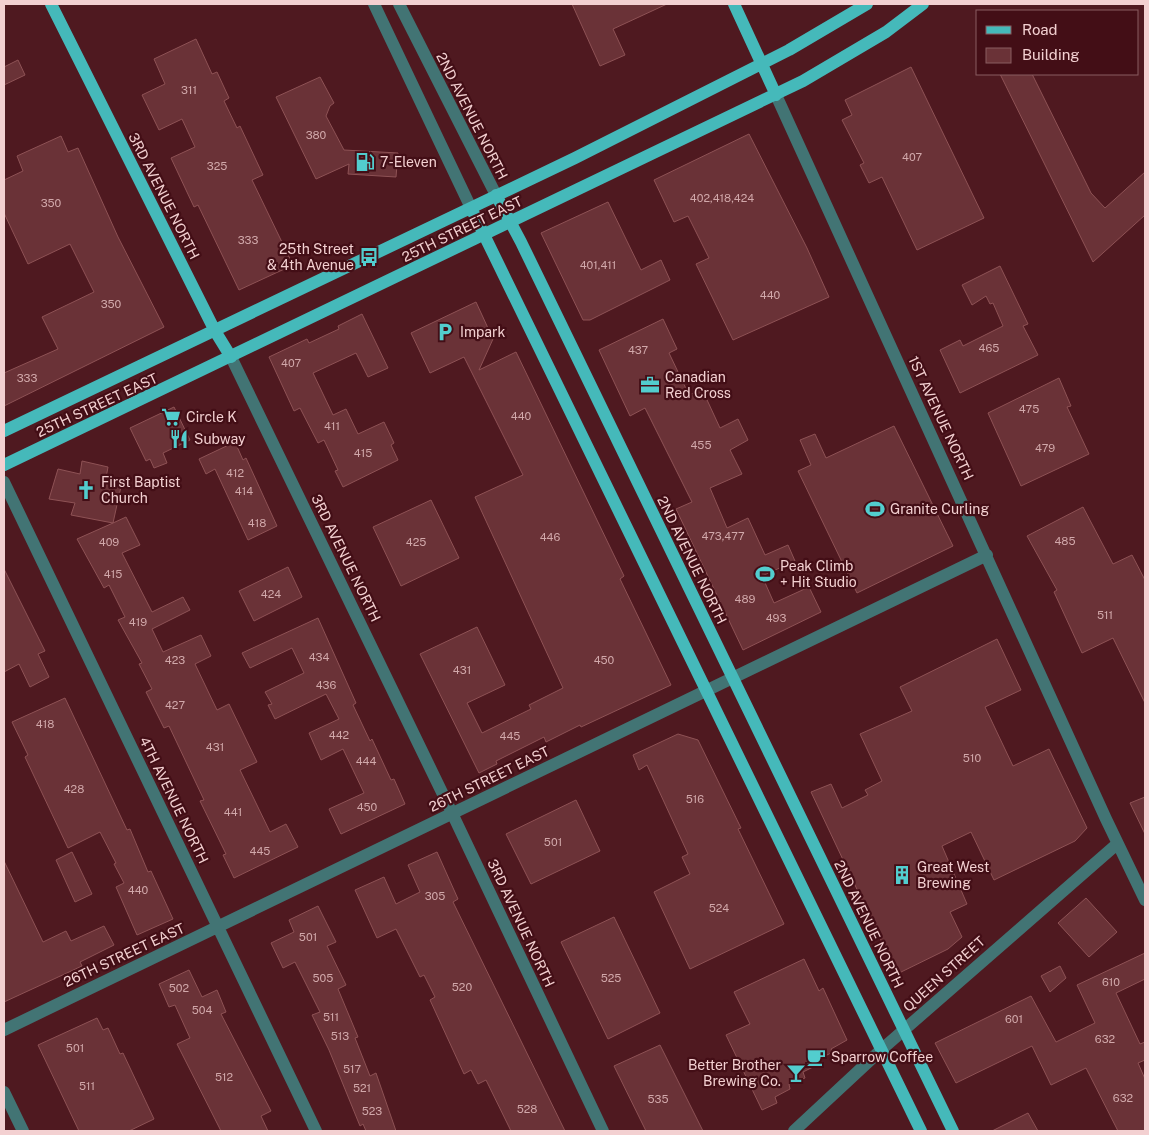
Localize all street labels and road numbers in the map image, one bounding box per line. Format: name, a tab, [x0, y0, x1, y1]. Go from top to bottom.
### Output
street label: 2ND AVENUE NORTH	[433, 50, 511, 182]
street label: 3RD AVENUE NORTH	[125, 130, 203, 262]
street label: 25TH STREET EAST	[399, 193, 525, 265]
street label: 1ST AVENUE NORTH	[905, 354, 977, 482]
street label: 25TH STREET EAST	[34, 370, 160, 440]
street label: 3RD AVENUE NORTH	[308, 492, 384, 624]
street label: 2ND AVENUE NORTH	[654, 494, 730, 626]
street label: 4TH AVENUE NORTH	[136, 734, 212, 866]
street label: 26TH STREET EAST	[426, 743, 552, 815]
street label: 3RD AVENUE NORTH	[484, 856, 558, 990]
street label: 2ND AVENUE NORTH	[831, 858, 907, 990]
street label: 26TH STREET EAST	[61, 920, 187, 990]
street label: QUEEN STREET	[900, 933, 988, 1015]

